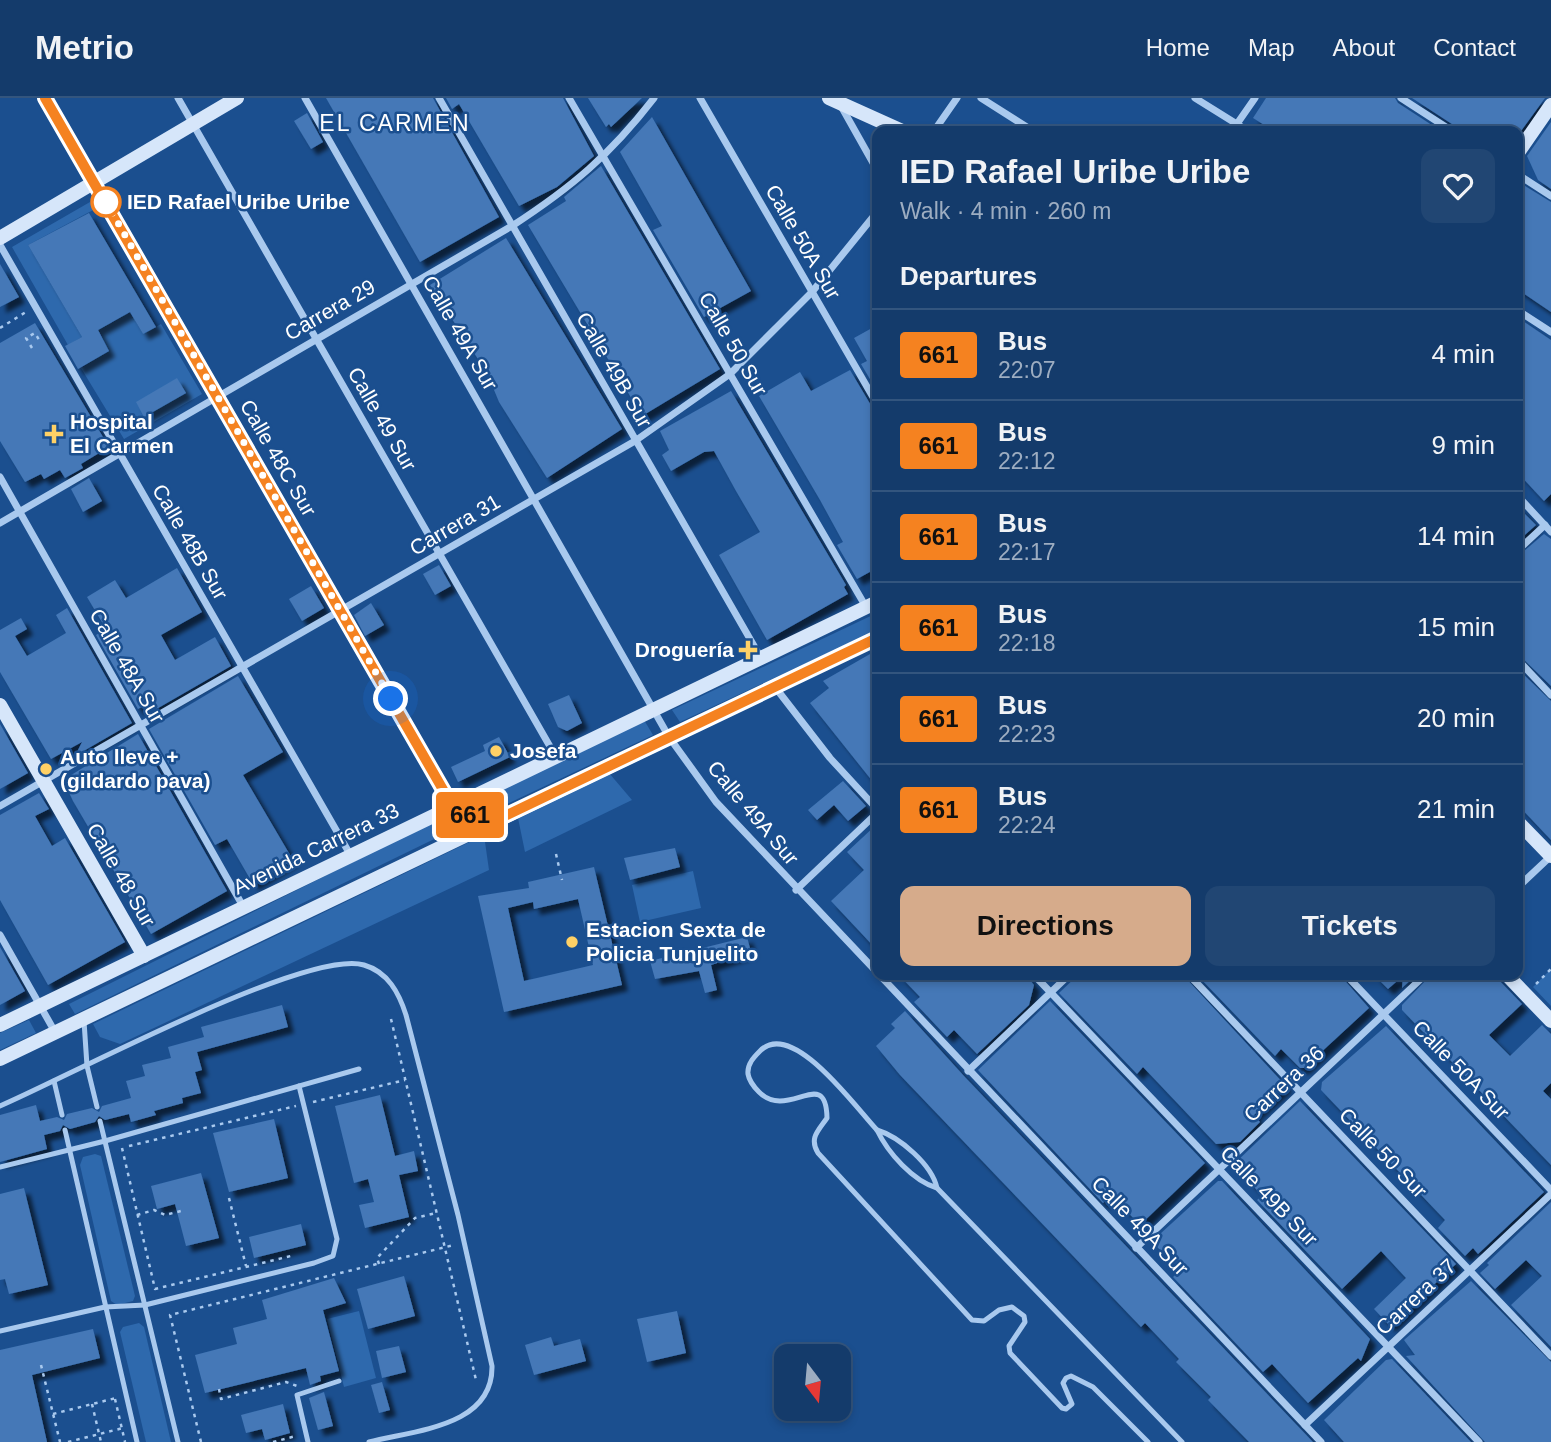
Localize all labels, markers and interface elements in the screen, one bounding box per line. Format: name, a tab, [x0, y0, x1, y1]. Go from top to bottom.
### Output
text: Metrio	[35, 29, 134, 66]
text: Home	[1146, 34, 1210, 61]
text: Map	[1248, 34, 1295, 61]
text: About	[1333, 34, 1395, 61]
text: Contact	[1433, 34, 1516, 61]
district label: EL CARMEN	[319, 110, 471, 136]
button: heart	[1421, 149, 1495, 223]
text: IED Rafael Uribe Uribe	[900, 153, 1250, 190]
street label: Calle 50A Sur	[761, 180, 845, 303]
marker: IED Rafael Uribe Uribe	[91, 187, 121, 217]
place label: IED Rafael Uribe Uribe	[127, 190, 350, 213]
text: Walk · 4 min · 260 m	[900, 198, 1111, 224]
text: Departures	[900, 261, 1037, 291]
street label: Calle 49A Sur	[418, 271, 502, 394]
street label: Carrera 29	[281, 275, 379, 345]
street label: Calle 50 Sur	[695, 288, 772, 400]
street label: Calle 49B Sur	[572, 308, 657, 432]
text: Bus	[998, 326, 1047, 356]
text: 4 min	[1431, 339, 1495, 369]
text: 661	[918, 341, 959, 368]
text: 22:07	[998, 357, 1056, 383]
street label: Calle 49 Sur	[344, 363, 421, 475]
street label: Calle 48C Sur	[236, 395, 321, 520]
place label: Hospital El Carmen	[70, 410, 174, 457]
text: Bus	[998, 417, 1047, 447]
marker: Hospital El Carmen	[44, 424, 64, 444]
text: 9 min	[1431, 430, 1495, 460]
text: 661	[918, 432, 959, 459]
text: 22:12	[998, 448, 1056, 474]
street label: Calle 48B Sur	[148, 480, 233, 604]
street label: Carrera 31	[406, 490, 504, 560]
text: Bus	[998, 508, 1047, 538]
text: 14 min	[1417, 521, 1495, 551]
text: 661	[918, 523, 959, 550]
text: 22:17	[998, 539, 1056, 565]
text: Bus	[998, 599, 1047, 629]
street label: Calle 48A Sur	[85, 604, 169, 727]
text: 15 min	[1417, 612, 1495, 642]
text: 661	[918, 614, 959, 641]
text: 22:18	[998, 630, 1056, 656]
place label: Droguería	[635, 638, 734, 661]
marker: Droguería	[740, 642, 756, 658]
your location	[373, 681, 408, 716]
text: Bus	[998, 690, 1047, 720]
text: 20 min	[1417, 703, 1495, 733]
text: 661	[918, 705, 959, 732]
text: 22:23	[998, 721, 1056, 747]
place label: Josefa	[510, 739, 577, 762]
marker: Josefa	[488, 743, 504, 759]
place label: Auto lleve + (gildardo pava)	[60, 745, 211, 792]
street label: Calle 49A Sur	[703, 756, 803, 869]
marker: Auto lleve + (gildardo pava)	[38, 761, 54, 777]
text: Bus	[998, 781, 1047, 811]
line badge: 661	[430, 792, 510, 838]
text: 21 min	[1417, 794, 1495, 824]
text: 661	[918, 796, 959, 823]
street label: Avenida Carrera 33	[229, 798, 402, 899]
text: 661	[450, 801, 490, 828]
text: 22:24	[998, 812, 1056, 838]
street label: Calle 48 Sur	[83, 819, 160, 931]
button: Directions	[900, 886, 1191, 966]
button: Tickets	[1205, 886, 1495, 966]
place label: Estacion Sexta de Policia Tunjuelito	[586, 918, 766, 965]
marker: Estacion Sexta de Policia Tunjuelito	[564, 934, 580, 950]
street label: Calle 50A Sur	[1408, 1015, 1514, 1124]
street label: Carrera 36	[1239, 1041, 1328, 1126]
street label: Calle 50 Sur	[1335, 1103, 1432, 1202]
street label: Calle 49B Sur	[1216, 1141, 1323, 1250]
street label: Calle 49A Sur	[1087, 1171, 1193, 1280]
street label: Carrera 37	[1371, 1254, 1460, 1339]
north arrow	[774, 1344, 850, 1421]
map controls	[774, 1344, 851, 1421]

